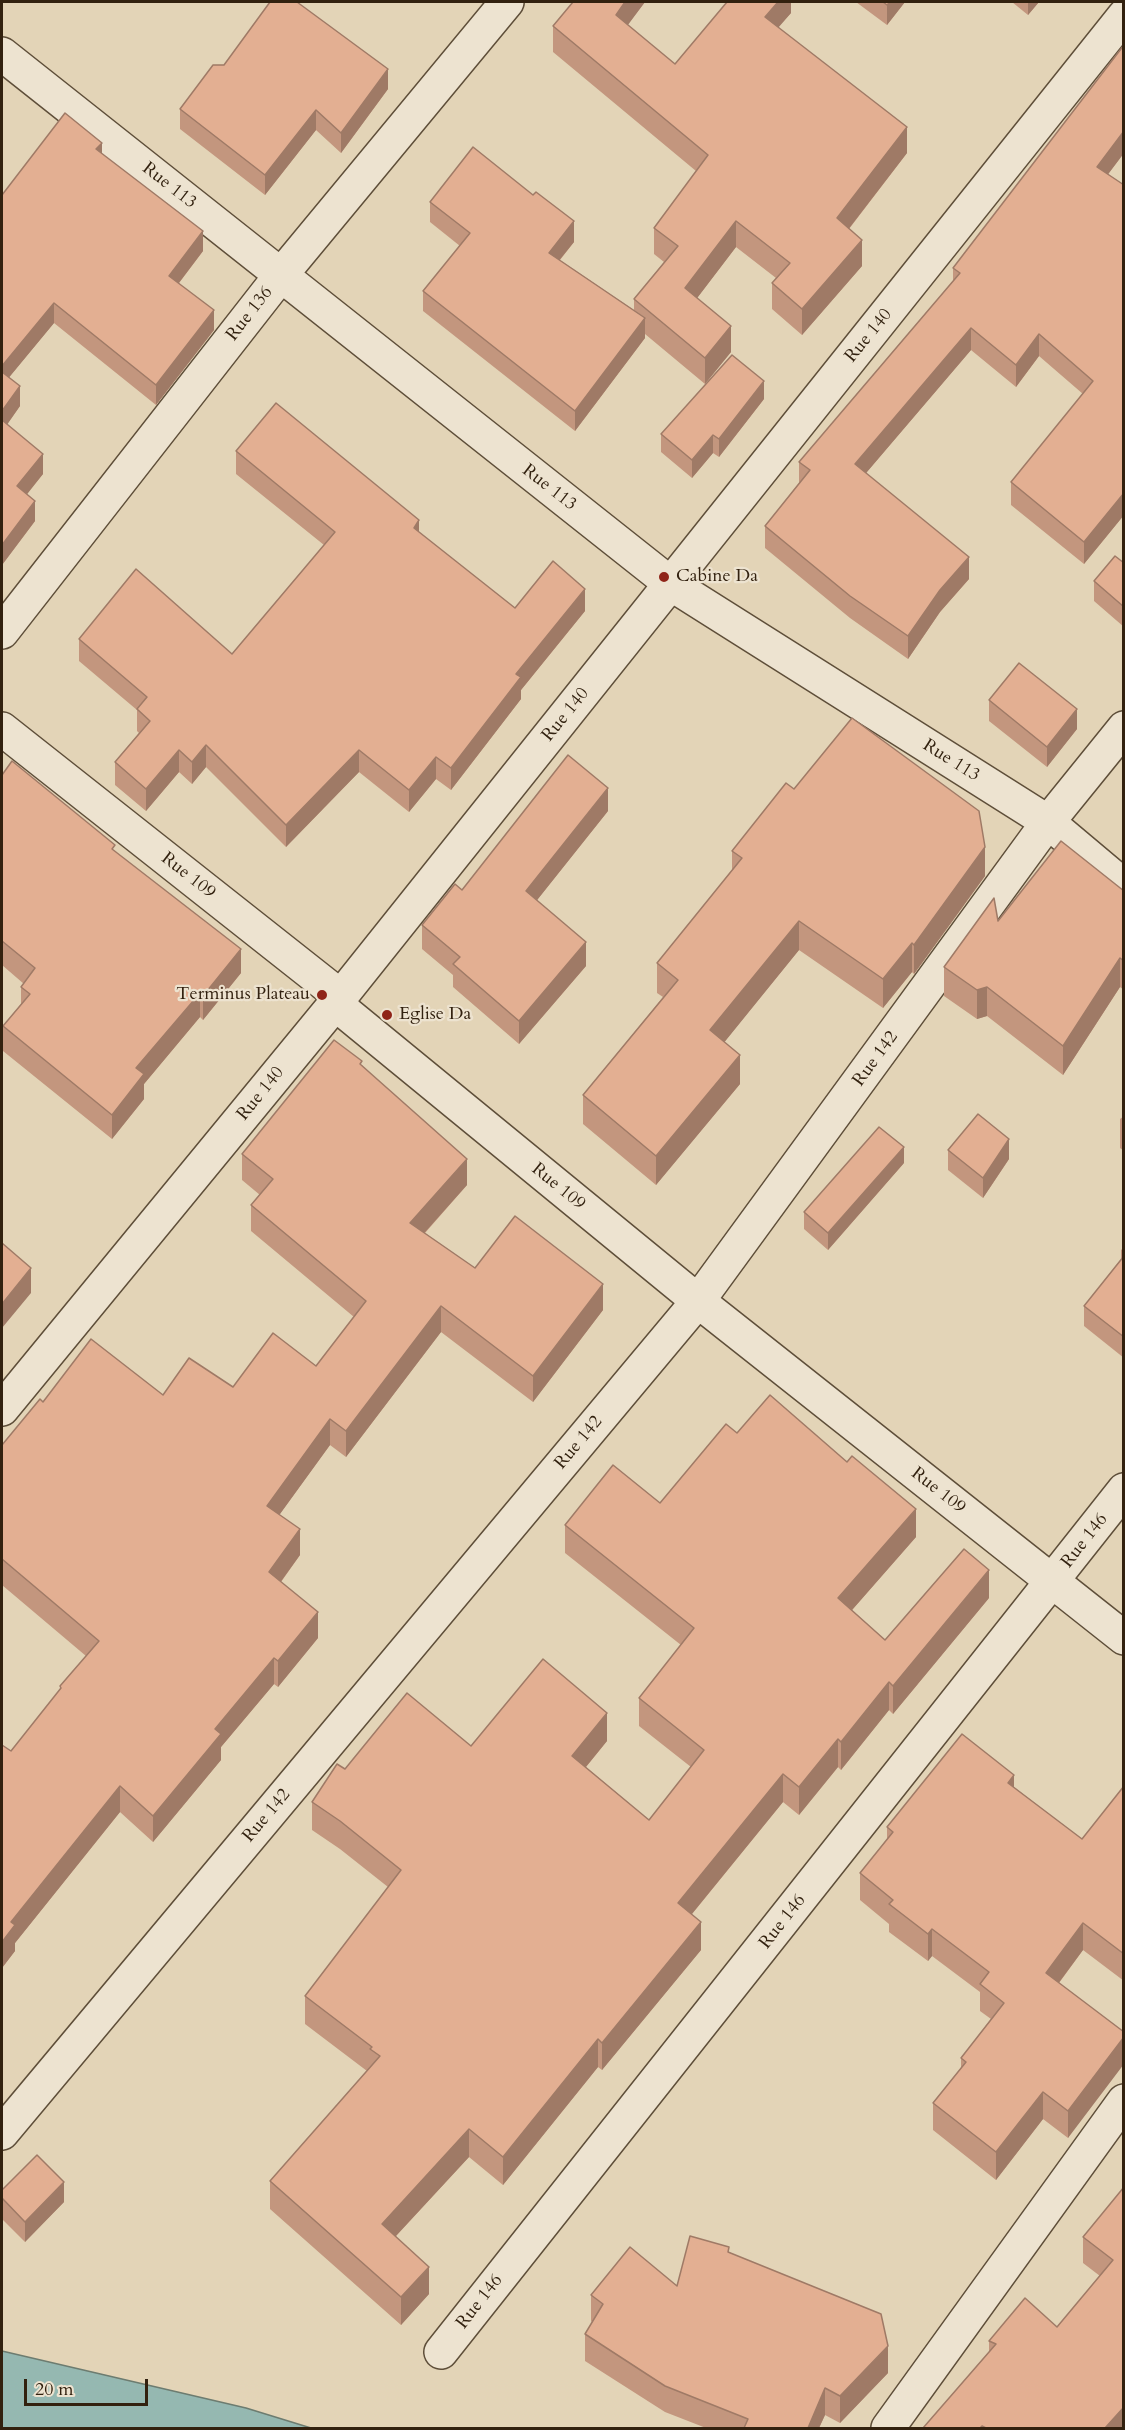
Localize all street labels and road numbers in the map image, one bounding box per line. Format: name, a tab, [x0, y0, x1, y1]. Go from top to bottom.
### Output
street label: Rue 113	[138, 158, 200, 214]
street label: Rue 136	[222, 283, 278, 345]
street label: Rue 140	[841, 305, 897, 367]
street label: Rue 113	[518, 460, 580, 516]
street label: Rue 140	[538, 684, 594, 746]
street label: Rue 113	[919, 735, 983, 787]
street label: Rue 109	[157, 848, 219, 904]
street label: Rue 142	[849, 1027, 903, 1091]
street label: Rue 140	[233, 1063, 289, 1125]
street label: Rue 109	[527, 1159, 589, 1215]
street label: Rue 142	[550, 1412, 608, 1474]
street label: Rue 109	[907, 1463, 969, 1519]
street label: Rue 146	[1057, 1510, 1113, 1572]
street label: Rue 142	[238, 1785, 296, 1847]
street label: Rue 146	[755, 1891, 811, 1953]
street label: Rue 146	[452, 2271, 508, 2333]

